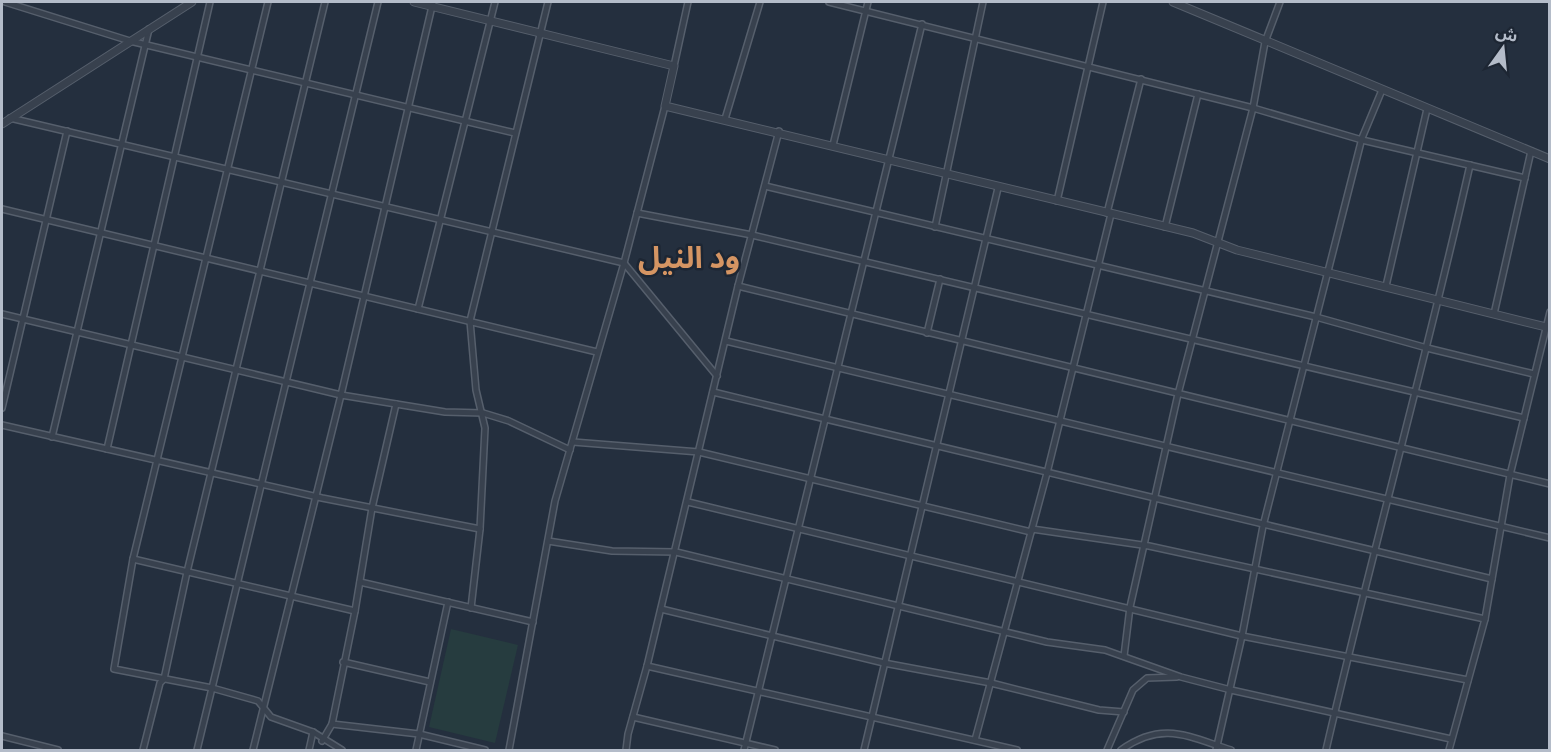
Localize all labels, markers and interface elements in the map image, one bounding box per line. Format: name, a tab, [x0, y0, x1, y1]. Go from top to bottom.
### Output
north arrow	[1473, 18, 1533, 78]
text: ش	[1494, 22, 1520, 46]
district label: ود النيل	[638, 239, 740, 276]

